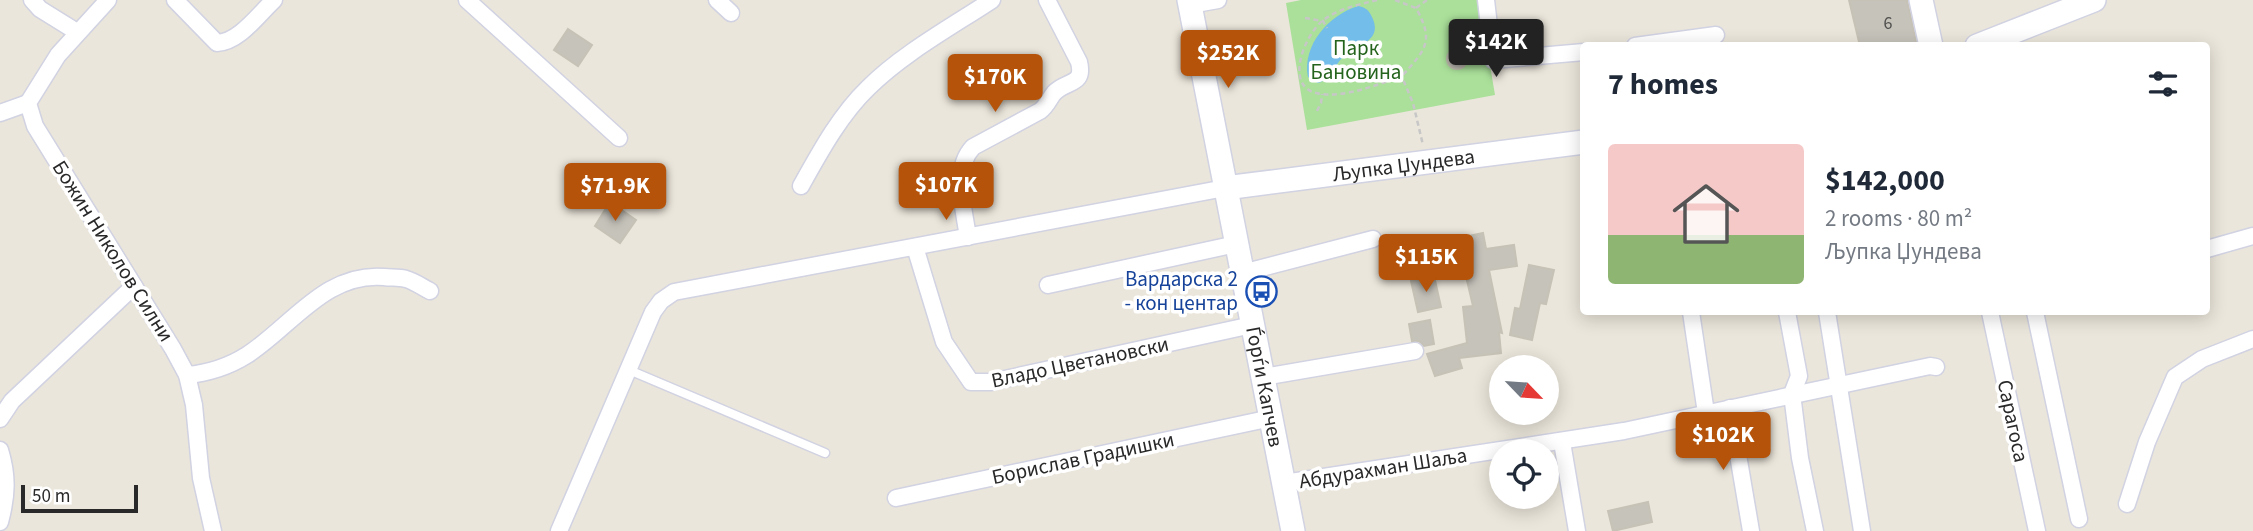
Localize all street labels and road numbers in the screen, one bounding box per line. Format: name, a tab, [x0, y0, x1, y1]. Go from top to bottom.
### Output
street label: Љупка Џундева	[1331, 141, 1476, 189]
street label: Божин Николов Силни	[45, 154, 181, 348]
street label: Ѓорѓи Капчев	[1238, 324, 1291, 450]
street label: Владо Цветановски	[988, 329, 1172, 395]
street label: Сарагоса	[1990, 377, 2036, 465]
street label: Борислав Градишки	[989, 424, 1177, 492]
street label: Абдурахман Шаља	[1297, 440, 1469, 496]

